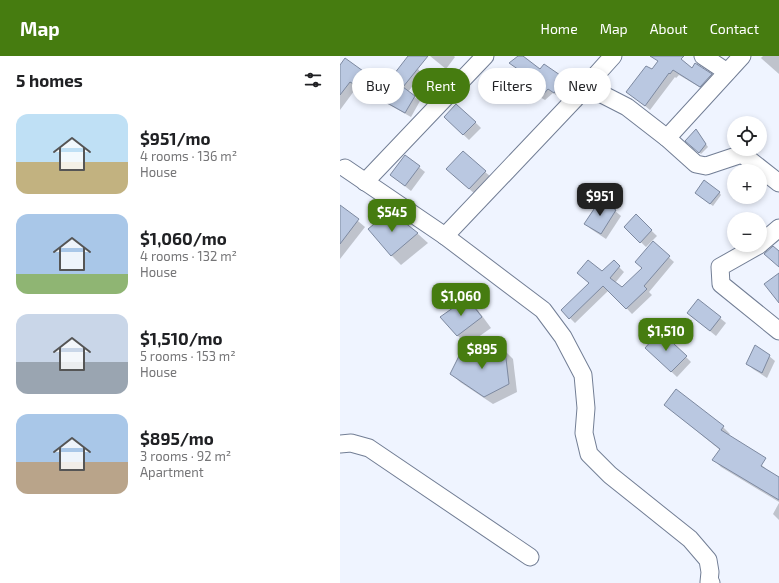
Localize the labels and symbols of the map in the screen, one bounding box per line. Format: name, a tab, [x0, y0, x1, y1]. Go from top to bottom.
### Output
pin: $951	[576, 183, 624, 217]
pin: $545	[368, 199, 416, 233]
pin: $1,060	[428, 283, 494, 317]
pin: $1,510	[633, 318, 699, 352]
pin: $895	[458, 336, 506, 370]

